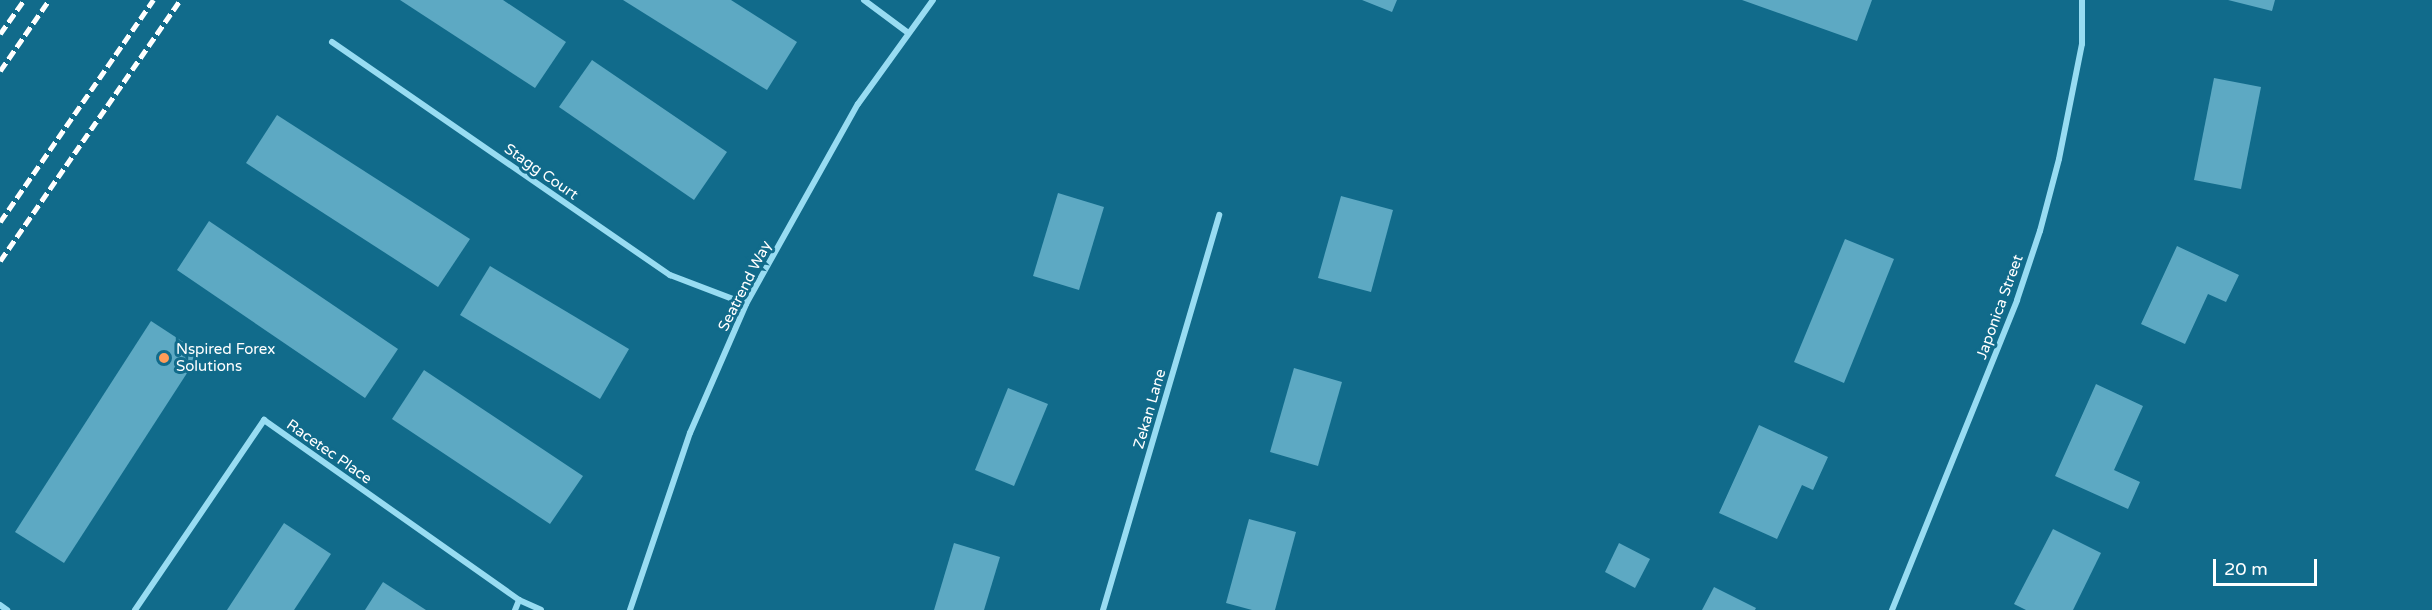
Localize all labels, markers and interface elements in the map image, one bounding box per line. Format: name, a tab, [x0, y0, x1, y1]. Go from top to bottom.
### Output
street label: Stagg Court	[501, 140, 581, 204]
street label: Seatrend Way	[714, 238, 776, 334]
street label: Japonica Street	[1973, 252, 2027, 362]
place label: Nspired Forex Solutions	[176, 340, 275, 375]
marker: Nspired Forex Solutions	[157, 351, 171, 365]
street label: Zekan Lane	[1130, 367, 1170, 451]
street label: Racetec Place	[283, 416, 375, 488]
scale bar	[2216, 547, 2320, 585]
text: 20 m	[2224, 558, 2268, 580]

